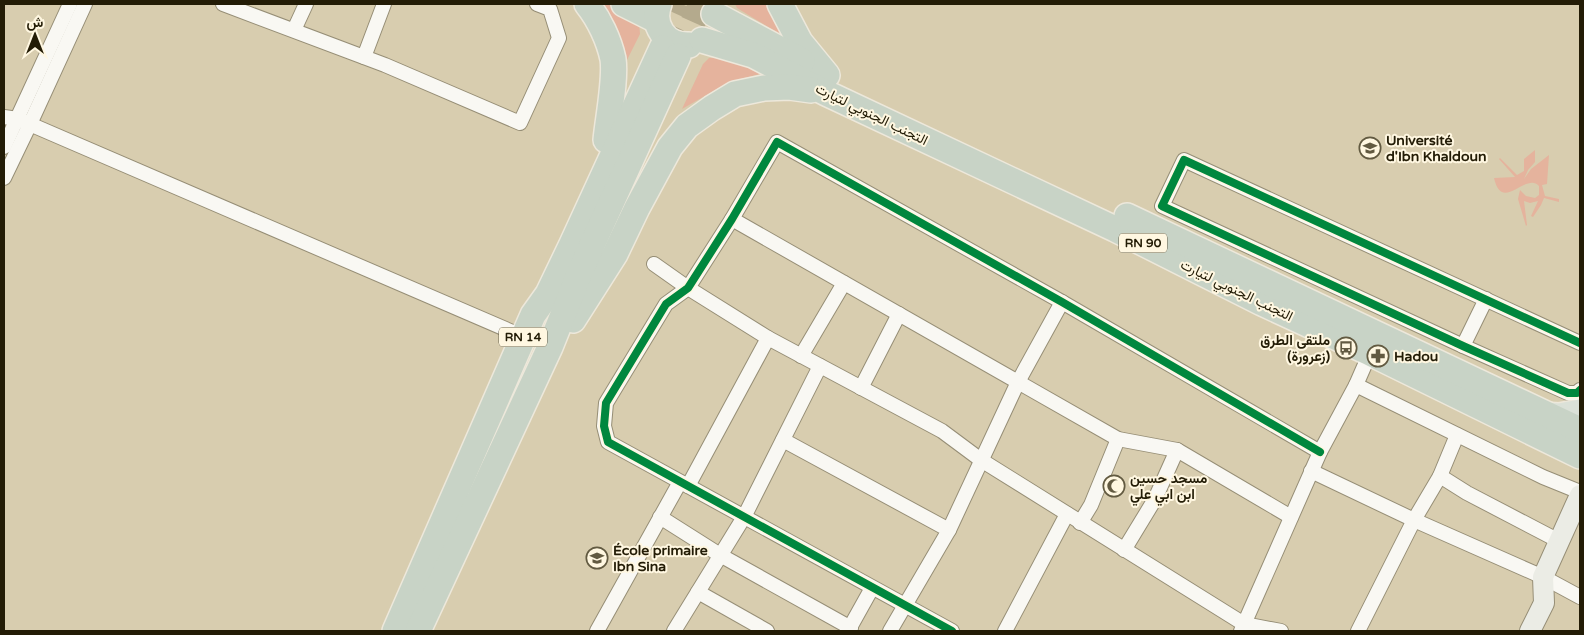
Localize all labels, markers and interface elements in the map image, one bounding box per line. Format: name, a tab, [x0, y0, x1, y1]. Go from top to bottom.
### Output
north arrow	[10, 10, 60, 60]
text: ش	[27, 14, 44, 31]
street label: التجنب الجنوبي لتيارت	[812, 80, 931, 152]
place label: Université d'Ibn Khaldoun	[1386, 132, 1486, 165]
school or university icon: Université d'Ibn Khaldoun	[1358, 136, 1382, 160]
road number: RN 90	[1119, 234, 1167, 252]
street label: التجنب الجنوبي لتيارت	[1177, 256, 1296, 328]
road number: RN 14	[499, 328, 547, 347]
place label: ملتقى الطرق (زعرورة)	[1260, 332, 1330, 365]
bus stop icon: ملتقى الطرق (زعرورة)	[1334, 336, 1358, 360]
pharmacy icon: Hadou	[1366, 344, 1390, 368]
place label: Hadou	[1394, 348, 1438, 365]
place label: مسجد حسين ابن ابي علي	[1130, 470, 1208, 506]
mosque icon: مسجد حسين ابن ابي علي	[1102, 474, 1126, 498]
place label: École primaire Ibn Sina	[613, 542, 708, 575]
school or university icon: École primaire Ibn Sina	[585, 546, 609, 570]

